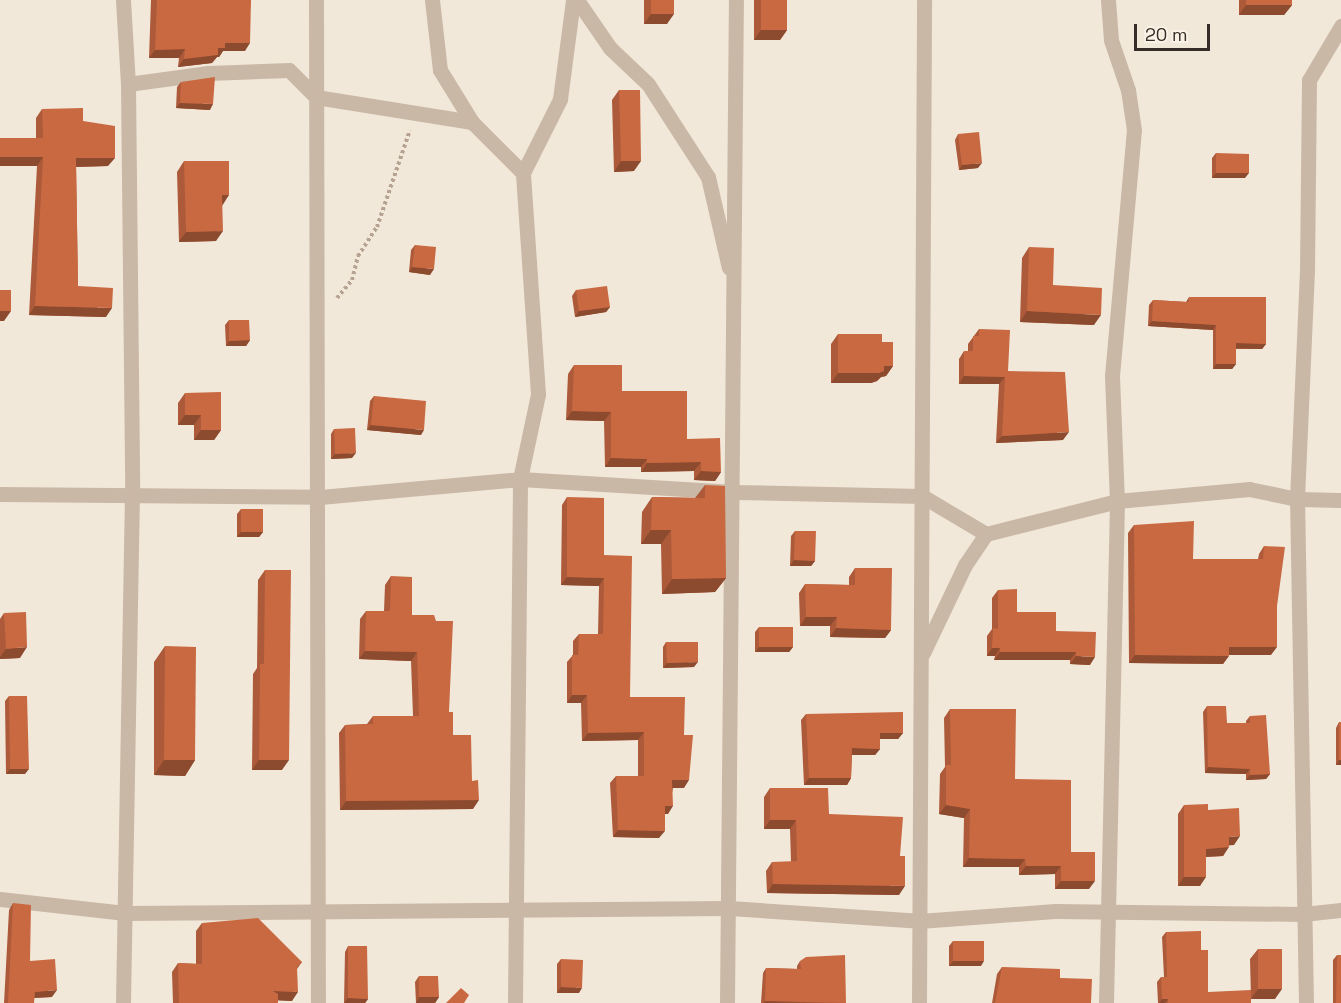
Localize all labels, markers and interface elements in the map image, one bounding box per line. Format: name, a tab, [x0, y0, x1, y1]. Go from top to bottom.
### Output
scale bar	[1137, 12, 1214, 50]
text: 20 m	[1145, 23, 1188, 46]

